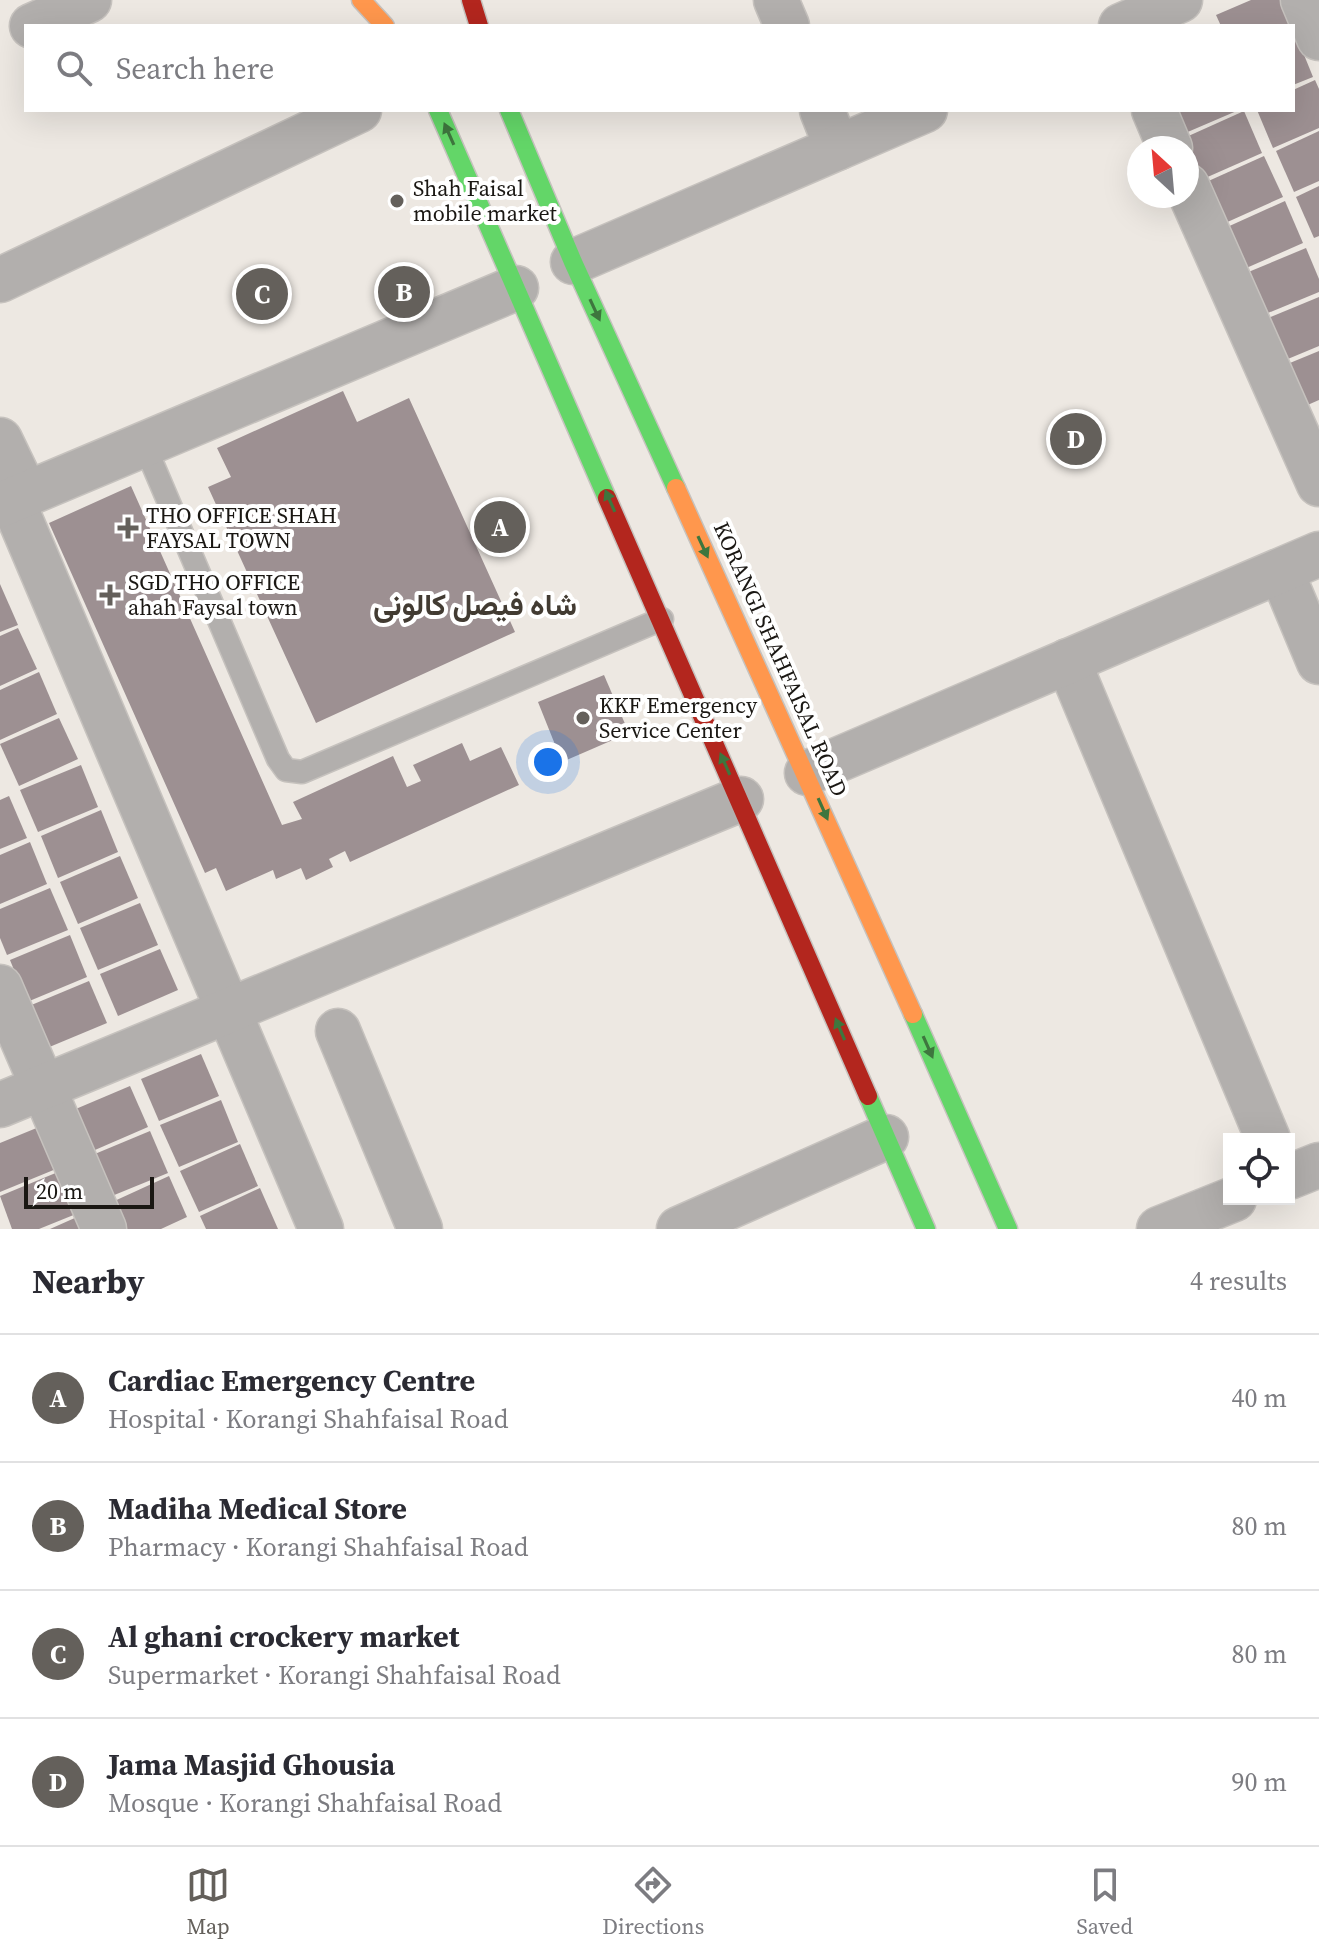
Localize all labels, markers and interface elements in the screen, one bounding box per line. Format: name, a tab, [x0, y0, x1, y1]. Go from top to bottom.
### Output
search box	[24, 24, 1295, 112]
icon: search	[52, 46, 96, 90]
text: Search here	[116, 48, 274, 89]
one-way arrow	[442, 123, 455, 146]
north arrow	[1127, 136, 1199, 208]
place label: Shah Faisal mobile market	[413, 173, 558, 228]
marker: Shah Faisal mobile market	[388, 192, 406, 210]
pin: B	[378, 262, 430, 322]
pin: C	[236, 264, 288, 324]
one-way arrow	[588, 299, 602, 322]
pin: D	[1050, 409, 1102, 469]
one-way arrow	[603, 489, 616, 513]
pin: A	[474, 497, 526, 557]
place label: THO OFFICE SHAH FAYSAL TOWN	[146, 500, 337, 555]
marker: THO OFFICE SHAH FAYSAL TOWN	[117, 517, 139, 539]
street label: KORANGI SHAHFAISAL ROAD	[707, 517, 855, 801]
one-way arrow	[697, 535, 710, 558]
place label: SGD THO OFFICE ahah Faysal town	[128, 567, 300, 622]
marker: SGD THO OFFICE ahah Faysal town	[99, 584, 121, 606]
district label: شاہ فیصل کالونی	[373, 584, 577, 625]
place label: KKF Emergency Service Center	[599, 690, 758, 745]
marker: KKF Emergency Service Center	[574, 709, 592, 727]
your location	[528, 742, 568, 782]
one-way arrow	[719, 753, 732, 776]
one-way arrow	[816, 797, 829, 821]
one-way arrow	[833, 1017, 846, 1041]
one-way arrow	[921, 1035, 934, 1058]
map controls	[1223, 1133, 1295, 1205]
button: locate	[1223, 1133, 1295, 1205]
scale bar	[24, 1173, 154, 1209]
text: 20 m	[36, 1176, 83, 1206]
text: Nearby	[32, 1258, 145, 1304]
text: 4 results	[1190, 1263, 1287, 1299]
text: Cardiac Emergency Centre	[108, 1360, 475, 1401]
text: A	[49, 1380, 67, 1416]
text: 40 m	[1232, 1380, 1287, 1416]
text: Hospital · Korangi Shahfaisal Road	[108, 1401, 508, 1437]
text: Madiha Medical Store	[108, 1488, 407, 1529]
text: B	[50, 1508, 66, 1544]
text: 80 m	[1232, 1508, 1287, 1544]
text: Pharmacy · Korangi Shahfaisal Road	[108, 1529, 529, 1565]
text: Al ghani crockery market	[108, 1616, 459, 1657]
text: C	[50, 1636, 66, 1672]
text: 80 m	[1232, 1636, 1287, 1672]
text: Supermarket · Korangi Shahfaisal Road	[108, 1657, 561, 1693]
text: Jama Masjid Ghousia	[108, 1744, 395, 1785]
text: D	[49, 1764, 67, 1800]
text: 90 m	[1232, 1764, 1287, 1800]
text: Mosque · Korangi Shahfaisal Road	[108, 1785, 502, 1821]
tab: Map	[186, 1863, 230, 1941]
tab: Directions	[602, 1863, 704, 1941]
tab: Saved	[1076, 1863, 1133, 1941]

